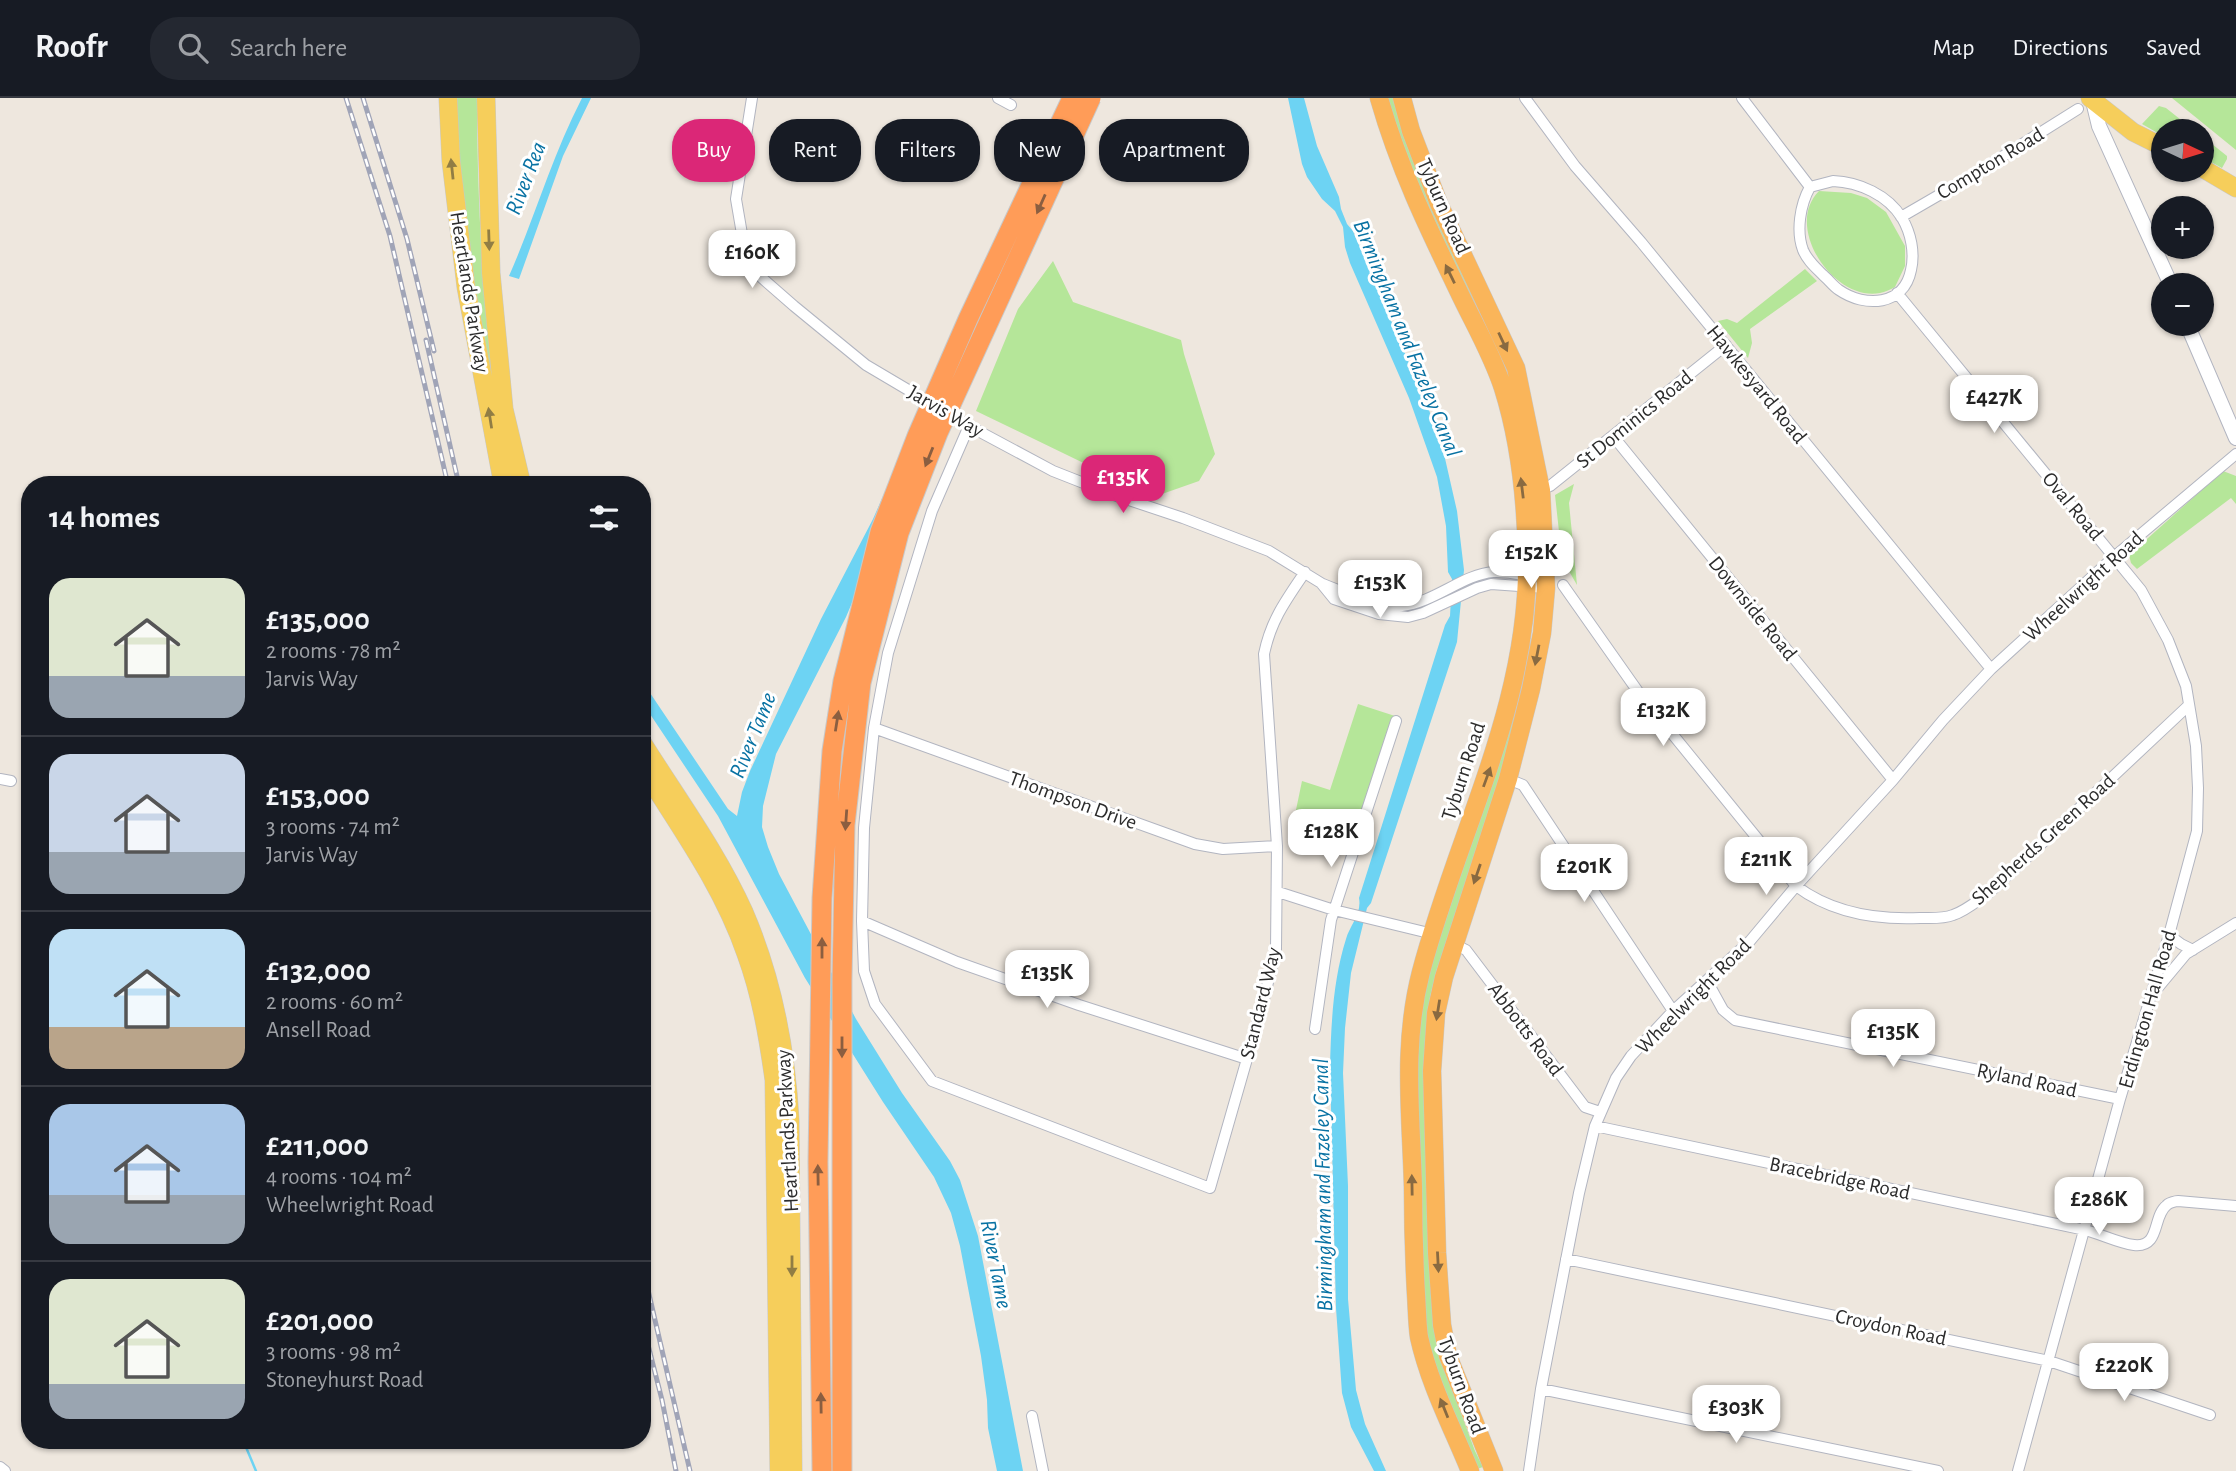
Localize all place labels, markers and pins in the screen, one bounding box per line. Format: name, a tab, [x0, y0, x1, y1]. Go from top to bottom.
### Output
pin: £160K	[703, 230, 801, 290]
pin: £427K	[1945, 376, 2043, 435]
pin: £135K	[1074, 456, 1172, 515]
pin: £152K	[1482, 531, 1580, 590]
pin: £153K	[1331, 560, 1429, 620]
pin: £132K	[1614, 688, 1712, 748]
pin: £128K	[1282, 810, 1380, 869]
pin: £211K	[1717, 838, 1815, 897]
pin: £201K	[1535, 844, 1633, 904]
pin: £135K	[998, 950, 1096, 1010]
pin: £135K	[1844, 1010, 1942, 1069]
pin: £286K	[2050, 1178, 2148, 1237]
pin: £220K	[2075, 1344, 2173, 1403]
pin: £303K	[1687, 1386, 1785, 1445]

